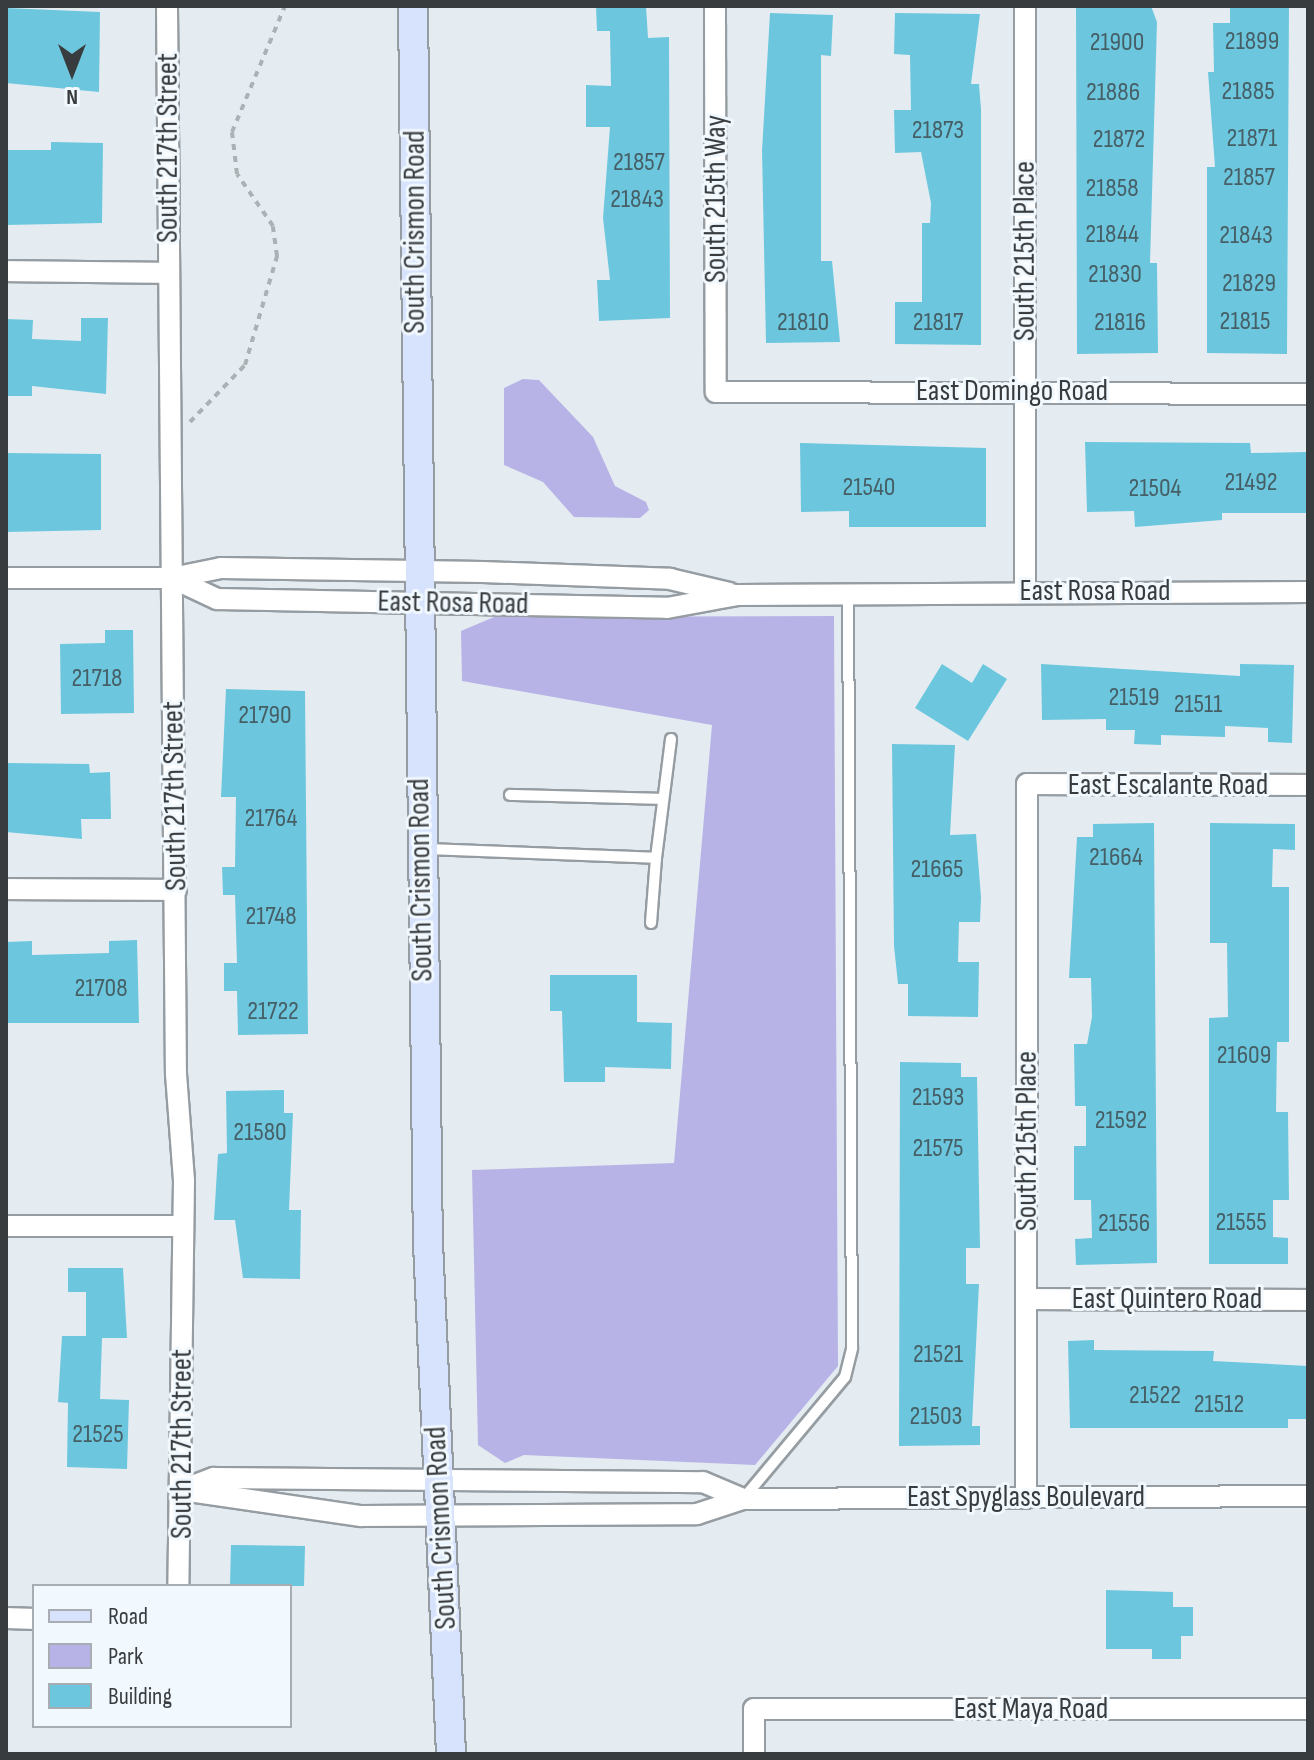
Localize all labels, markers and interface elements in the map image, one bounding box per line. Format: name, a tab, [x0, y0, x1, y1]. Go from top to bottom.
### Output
house number: 21899	[1225, 26, 1279, 58]
house number: 21900	[1090, 27, 1144, 59]
north arrow	[32, 32, 112, 112]
street label: South 217th Street	[150, 53, 186, 243]
house number: 21885	[1221, 76, 1275, 108]
house number: 21886	[1086, 77, 1140, 109]
text: N	[66, 83, 78, 110]
street label: South 215th Way	[698, 115, 734, 283]
house number: 21873	[912, 115, 964, 147]
house number: 21871	[1227, 123, 1277, 155]
house number: 21872	[1093, 124, 1145, 156]
street label: South Crismon Road	[397, 130, 433, 334]
house number: 21857	[613, 147, 665, 179]
street label: South 215th Place	[1007, 161, 1043, 341]
house number: 21857	[1223, 162, 1275, 194]
house number: 21858	[1085, 173, 1139, 205]
house number: 21843	[610, 184, 664, 216]
house number: 21844	[1085, 219, 1139, 251]
house number: 21843	[1219, 220, 1273, 252]
house number: 21830	[1088, 259, 1142, 291]
house number: 21829	[1222, 268, 1276, 300]
house number: 21815	[1220, 306, 1270, 338]
house number: 21810	[777, 307, 829, 339]
house number: 21817	[913, 307, 963, 339]
house number: 21816	[1094, 307, 1146, 339]
street label: East Domingo Road	[916, 373, 1108, 409]
house number: 21492	[1224, 467, 1278, 499]
house number: 21540	[843, 472, 895, 504]
house number: 21504	[1129, 473, 1181, 505]
street label: East Rosa Road	[1019, 573, 1171, 609]
street label: East Rosa Road	[377, 584, 529, 622]
house number: 21718	[72, 663, 122, 695]
house number: 21519	[1109, 682, 1159, 714]
house number: 21511	[1174, 689, 1222, 721]
house number: 21790	[238, 700, 292, 732]
street label: South 217th Street	[155, 701, 195, 891]
street label: East Escalante Road	[1068, 767, 1268, 803]
street label: South Crismon Road	[401, 778, 441, 982]
house number: 21764	[245, 803, 297, 835]
house number: 21664	[1089, 842, 1143, 874]
house number: 21665	[910, 854, 964, 886]
house number: 21748	[245, 901, 297, 933]
house number: 21708	[74, 973, 128, 1005]
house number: 21722	[247, 996, 299, 1028]
house number: 21609	[1217, 1040, 1271, 1072]
street label: South 215th Place	[1009, 1051, 1045, 1231]
house number: 21593	[912, 1082, 964, 1114]
house number: 21592	[1095, 1105, 1147, 1137]
house number: 21580	[233, 1117, 287, 1149]
house number: 21575	[912, 1133, 964, 1165]
house number: 21555	[1215, 1207, 1267, 1239]
house number: 21556	[1098, 1208, 1150, 1240]
street label: East Quintero Road	[1072, 1281, 1262, 1317]
house number: 21521	[913, 1339, 963, 1371]
street label: South 217th Street	[164, 1349, 200, 1539]
house number: 21522	[1129, 1380, 1181, 1412]
house number: 21512	[1194, 1389, 1244, 1421]
house number: 21503	[910, 1401, 962, 1433]
house number: 21525	[72, 1419, 124, 1451]
street label: South Crismon Road	[418, 1426, 464, 1630]
street label: East Spyglass Boulevard	[907, 1479, 1145, 1515]
legend	[32, 1584, 292, 1728]
text: Road	[108, 1602, 148, 1631]
text: Park	[108, 1642, 143, 1671]
text: Building	[108, 1682, 172, 1711]
street label: East Maya Road	[954, 1691, 1108, 1727]

